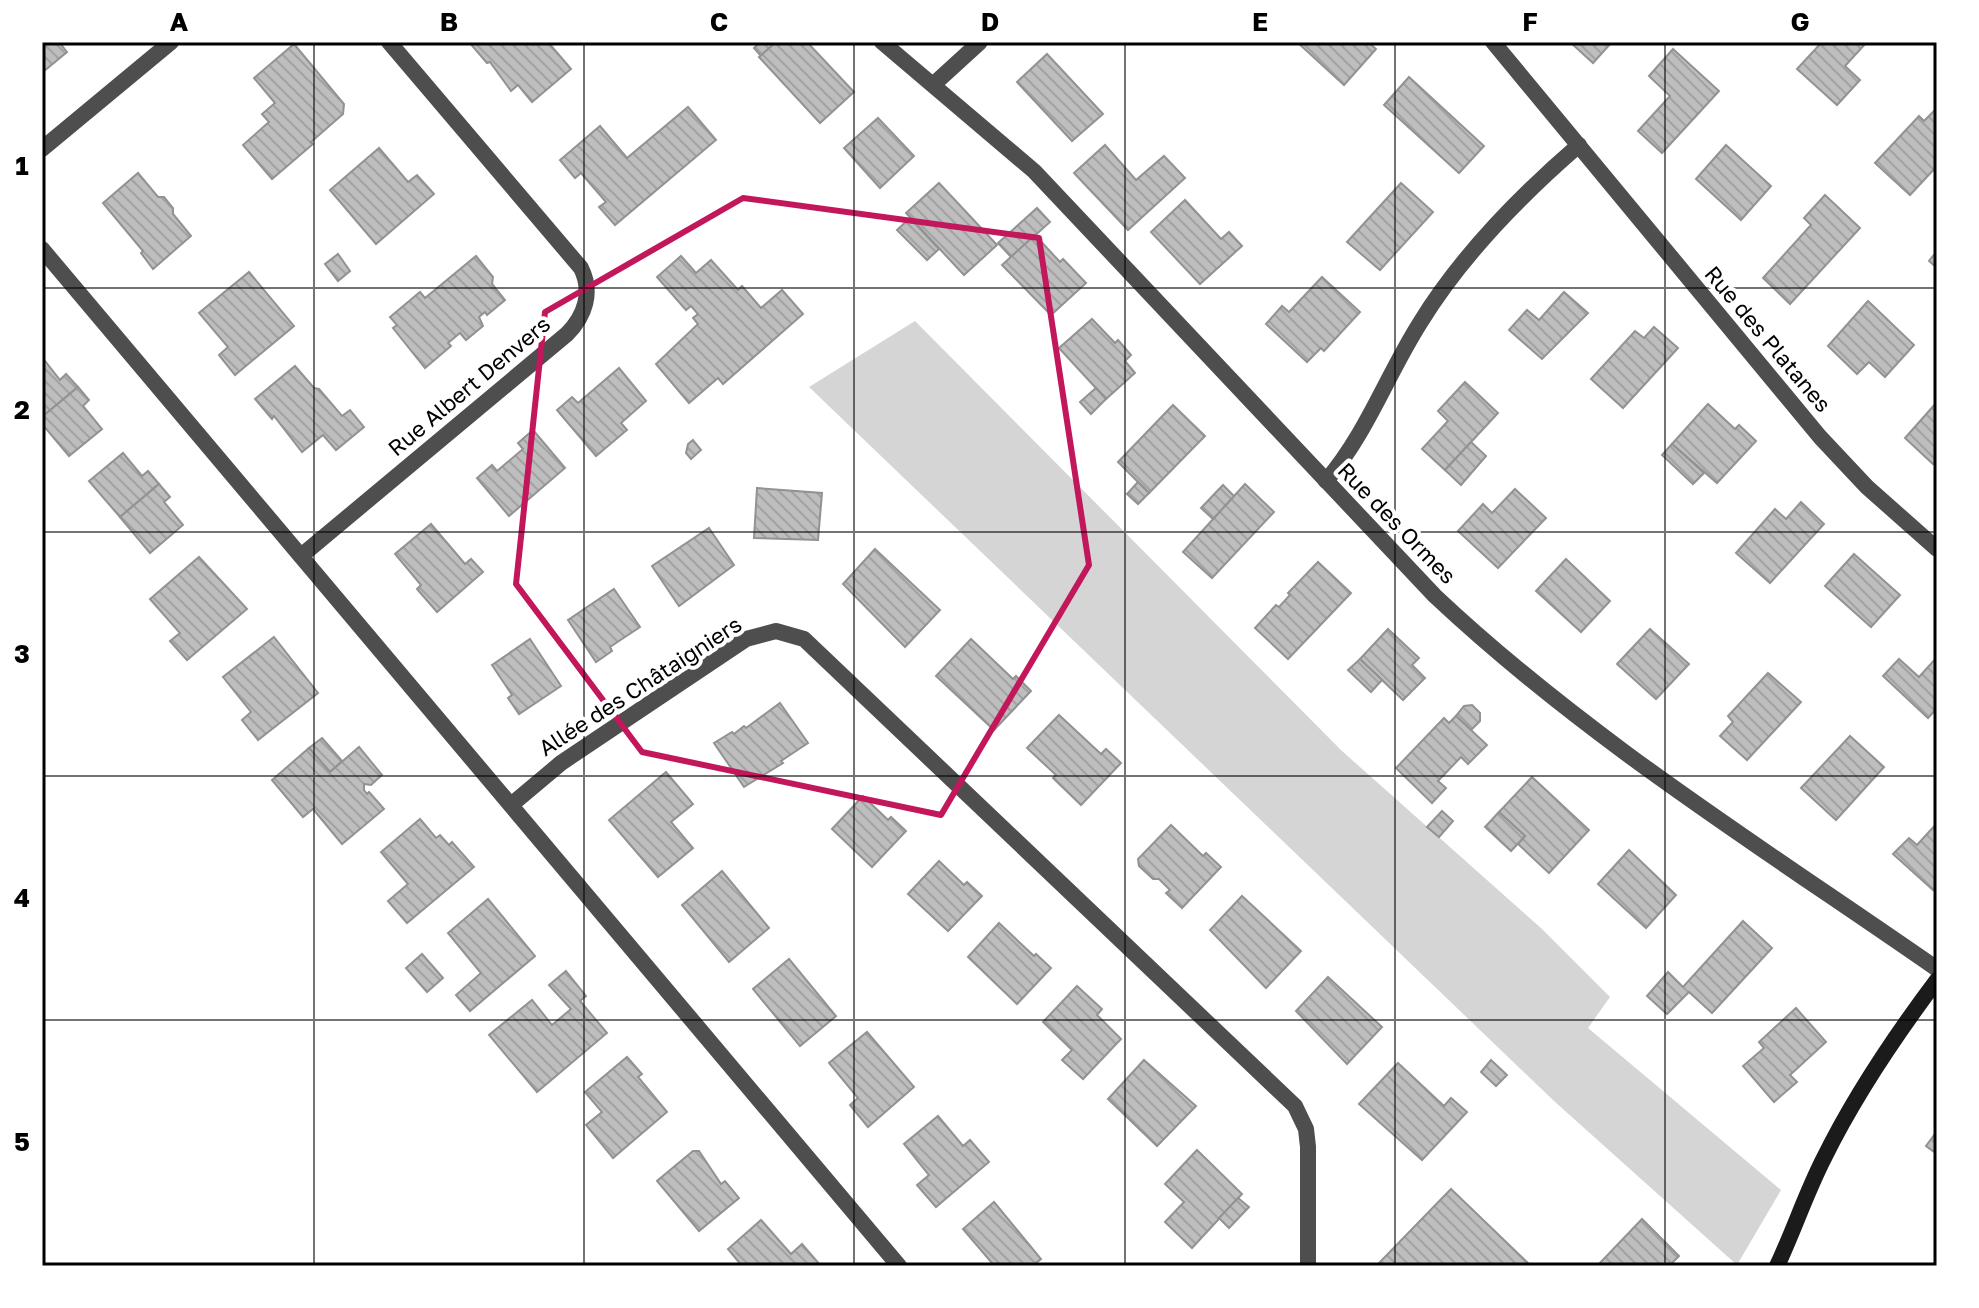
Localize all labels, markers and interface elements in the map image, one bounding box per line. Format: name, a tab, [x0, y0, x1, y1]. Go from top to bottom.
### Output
text: A	[170, 6, 189, 37]
text: B	[440, 6, 458, 37]
text: C	[710, 6, 728, 37]
text: D	[981, 6, 999, 37]
text: E	[1252, 6, 1268, 37]
text: F	[1522, 6, 1538, 37]
text: G	[1790, 6, 1810, 37]
text: 1	[15, 150, 29, 181]
street label: Rue des Platanes	[1699, 260, 1837, 417]
street label: Rue Albert Denvers	[382, 310, 555, 461]
text: 2	[14, 394, 30, 425]
street label: Rue des Ormes	[1333, 456, 1462, 589]
street label: Allée des Châtaigniers	[533, 610, 746, 761]
text: 3	[14, 638, 30, 669]
text: 4	[14, 882, 30, 913]
text: 5	[14, 1126, 30, 1157]

